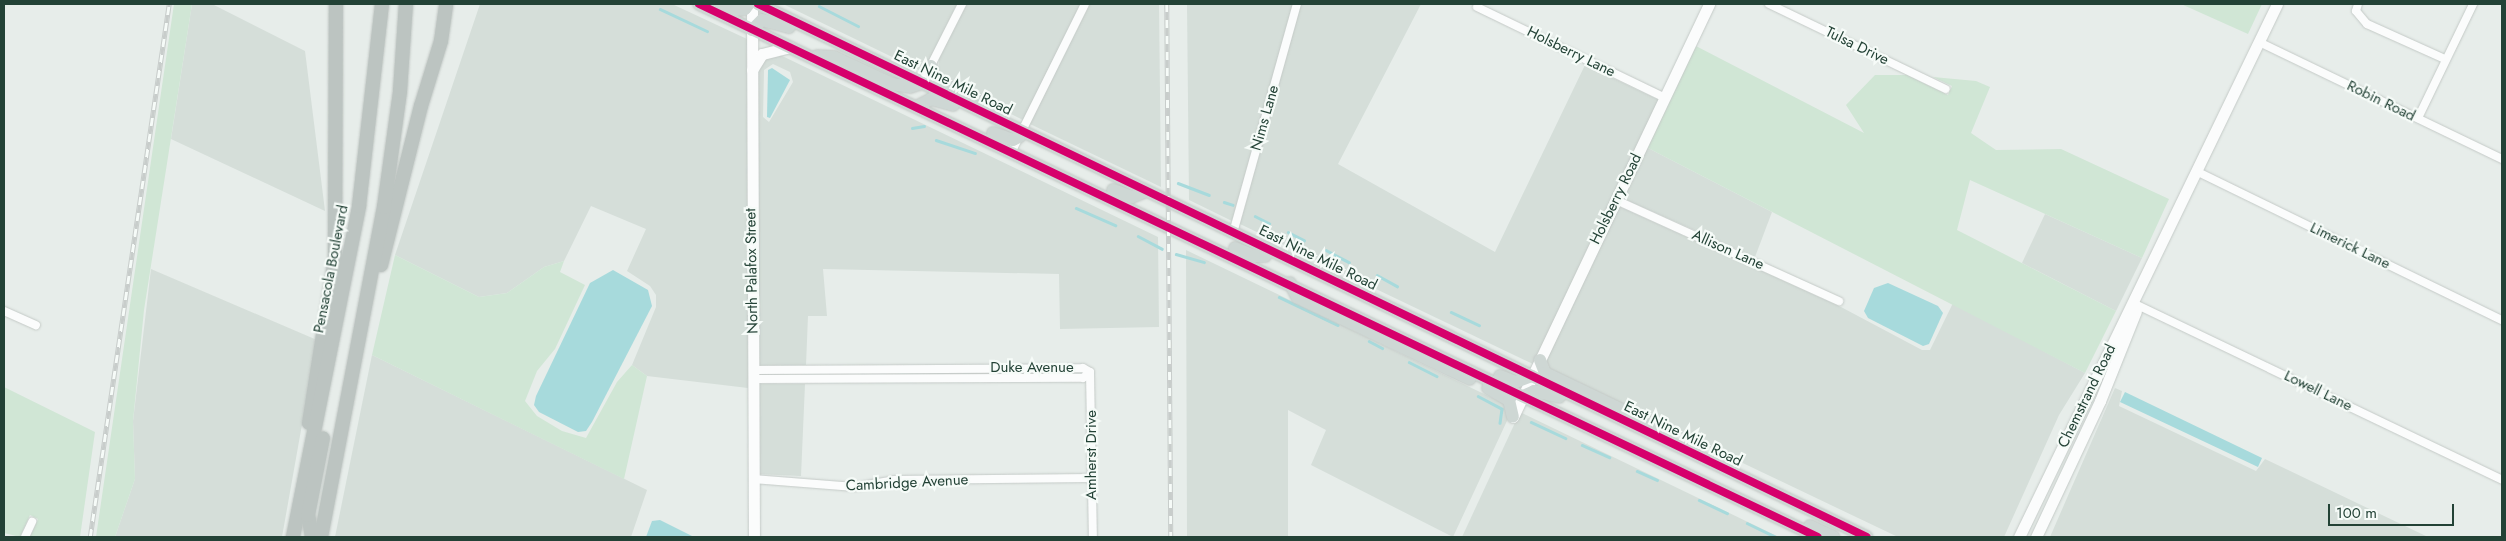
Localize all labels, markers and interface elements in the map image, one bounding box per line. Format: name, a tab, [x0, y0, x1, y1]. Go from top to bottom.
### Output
street label: Holsberry Lane	[1524, 23, 1618, 81]
street label: Tulsa Drive	[1822, 23, 1892, 69]
street label: East Nine Mile Road	[891, 47, 1015, 119]
street label: Robin Road	[2344, 77, 2418, 125]
street label: Nims Lane	[1247, 83, 1283, 153]
street label: Holsberry Road	[1586, 151, 1646, 247]
street label: Pensacola Boulevard	[310, 203, 352, 335]
street label: North Palafox Street	[742, 208, 762, 334]
street label: Limerick Lane	[2307, 219, 2393, 273]
street label: East Nine Mile Road	[1256, 222, 1380, 294]
street label: Allison Lane	[1689, 226, 1767, 274]
street label: Chemstrand Road	[2054, 341, 2120, 451]
street label: Duke Avenue	[990, 359, 1074, 377]
street label: Lowell Lane	[2281, 367, 2355, 415]
street label: East Nine Mile Road	[1621, 398, 1745, 470]
street label: Amherst Drive	[1083, 410, 1101, 500]
street label: Cambridge Avenue	[845, 471, 969, 495]
scale bar	[2331, 494, 2457, 526]
text: 100 m	[2336, 502, 2377, 524]

